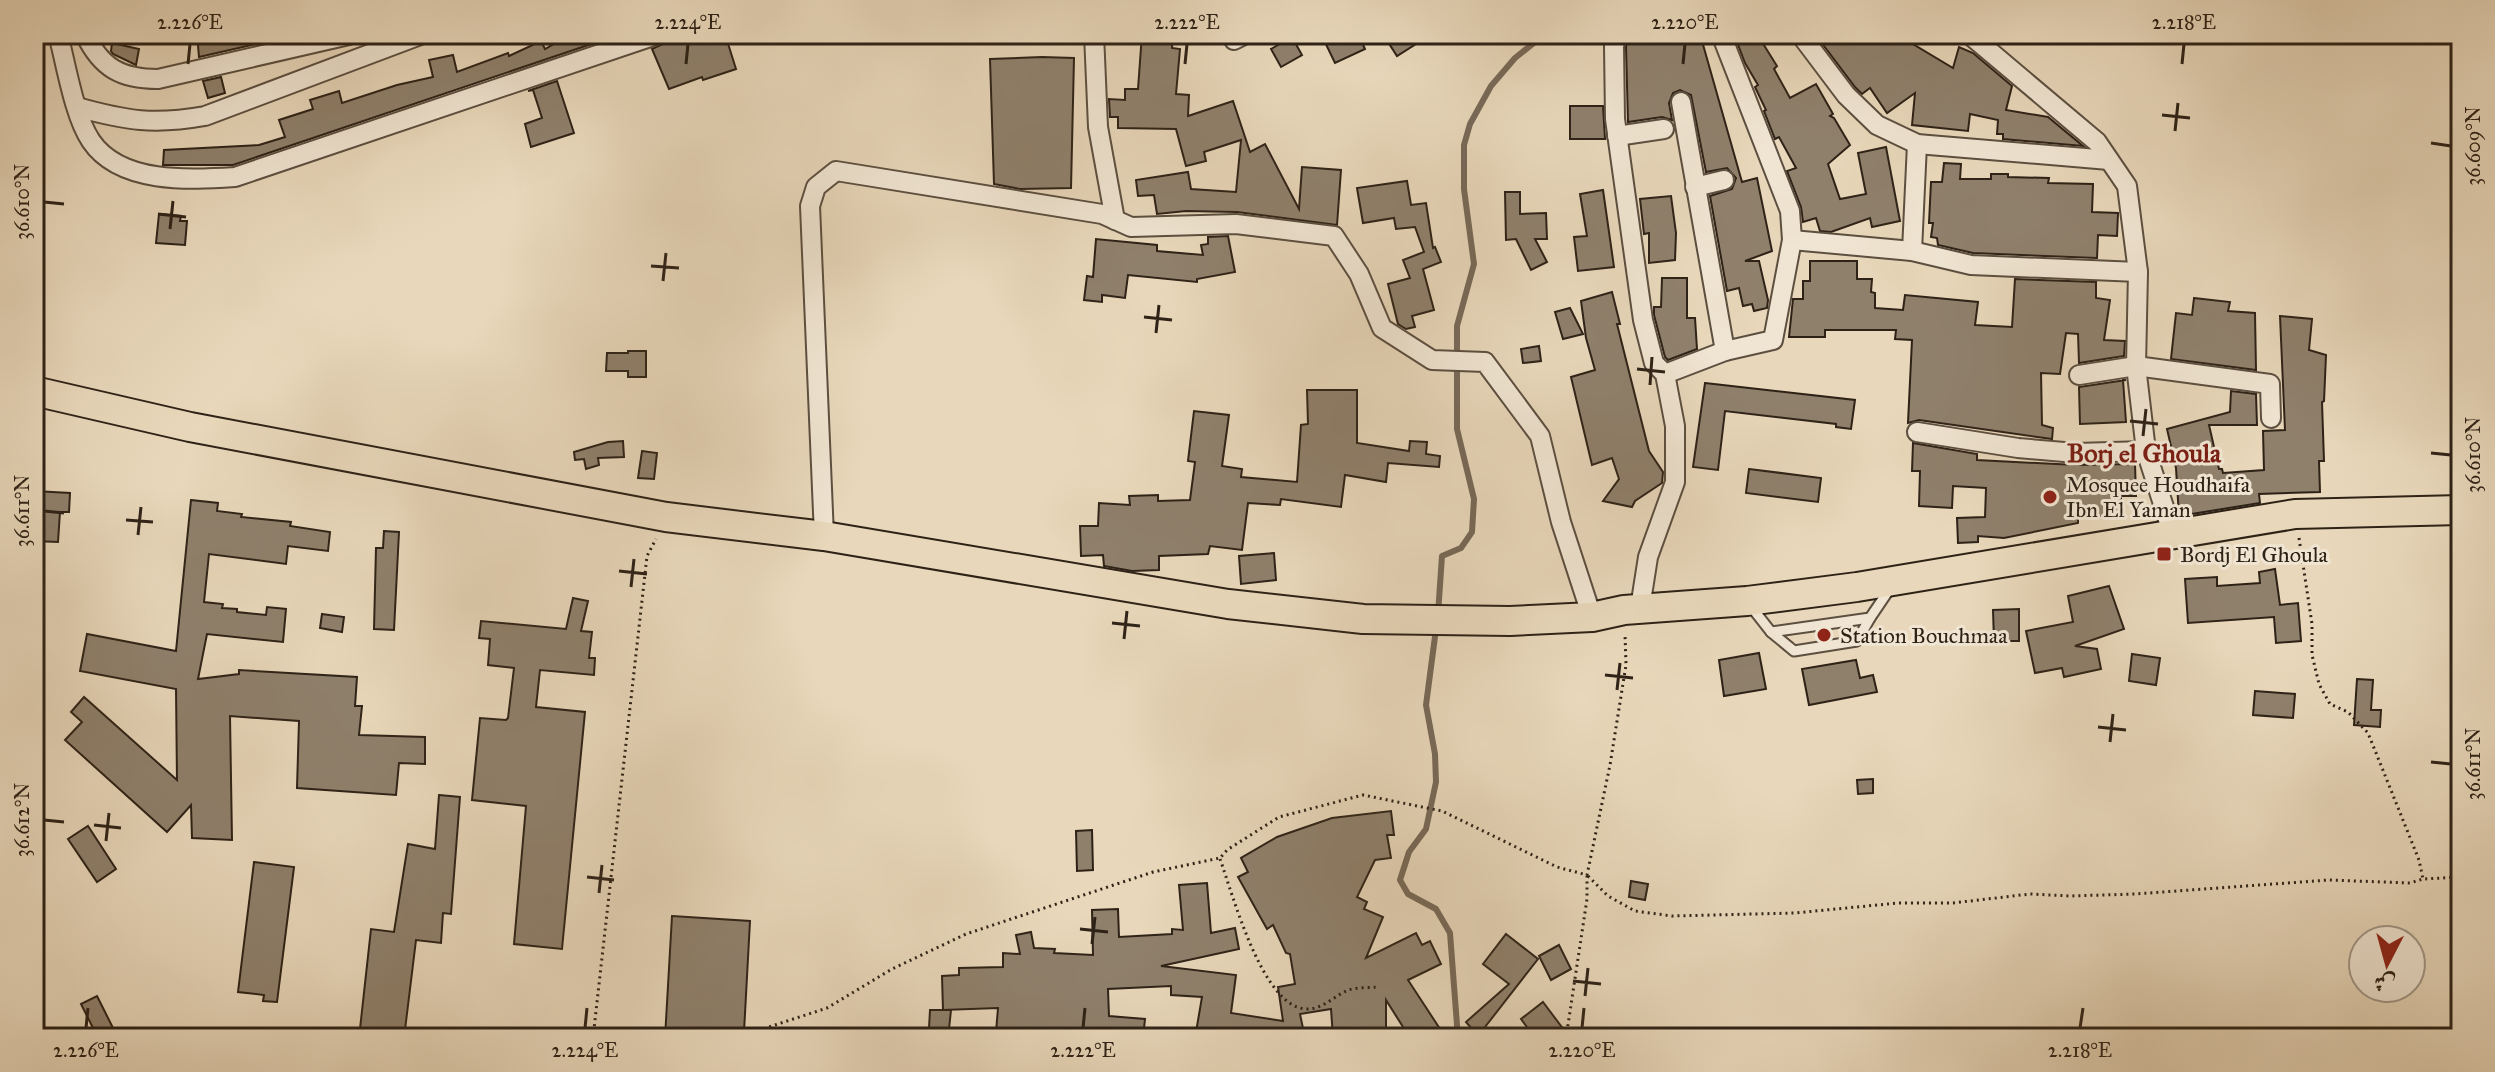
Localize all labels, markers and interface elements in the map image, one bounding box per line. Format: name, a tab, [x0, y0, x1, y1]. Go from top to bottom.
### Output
text: 2.226°E	[157, 10, 223, 34]
text: 2.224°E	[655, 10, 721, 34]
text: 2.222°E	[1154, 10, 1220, 34]
text: 2.220°E	[1651, 10, 1719, 34]
text: 2.218°E	[2152, 10, 2216, 34]
text: 36.609°N	[2461, 106, 2485, 186]
text: 36.610°N	[10, 164, 34, 240]
text: 36.610°N	[2461, 417, 2485, 493]
district label: Borj el Ghoula	[2067, 437, 2222, 469]
place label: Mosquee Houdhaifa Ibn El Yaman	[2066, 471, 2251, 523]
text: 36.611°N	[10, 475, 34, 547]
marker: Mosquee Houdhaifa Ibn El Yaman	[2041, 488, 2059, 506]
place label: Bordj El Ghoula	[2180, 541, 2329, 568]
marker: Bordj El Ghoula	[2155, 545, 2173, 563]
place label: Station Bouchmaa	[1840, 622, 2008, 649]
marker: Station Bouchmaa	[1815, 626, 1833, 644]
text: 36.611°N	[2461, 728, 2485, 800]
text: 36.612°N	[10, 783, 34, 857]
north arrow	[2347, 924, 2427, 1004]
text: ش	[2373, 969, 2397, 998]
text: 2.226°E	[53, 1038, 119, 1062]
text: 2.224°E	[552, 1038, 618, 1062]
text: 2.222°E	[1050, 1038, 1116, 1062]
text: 2.220°E	[1548, 1038, 1616, 1062]
text: 2.218°E	[2048, 1038, 2112, 1062]

